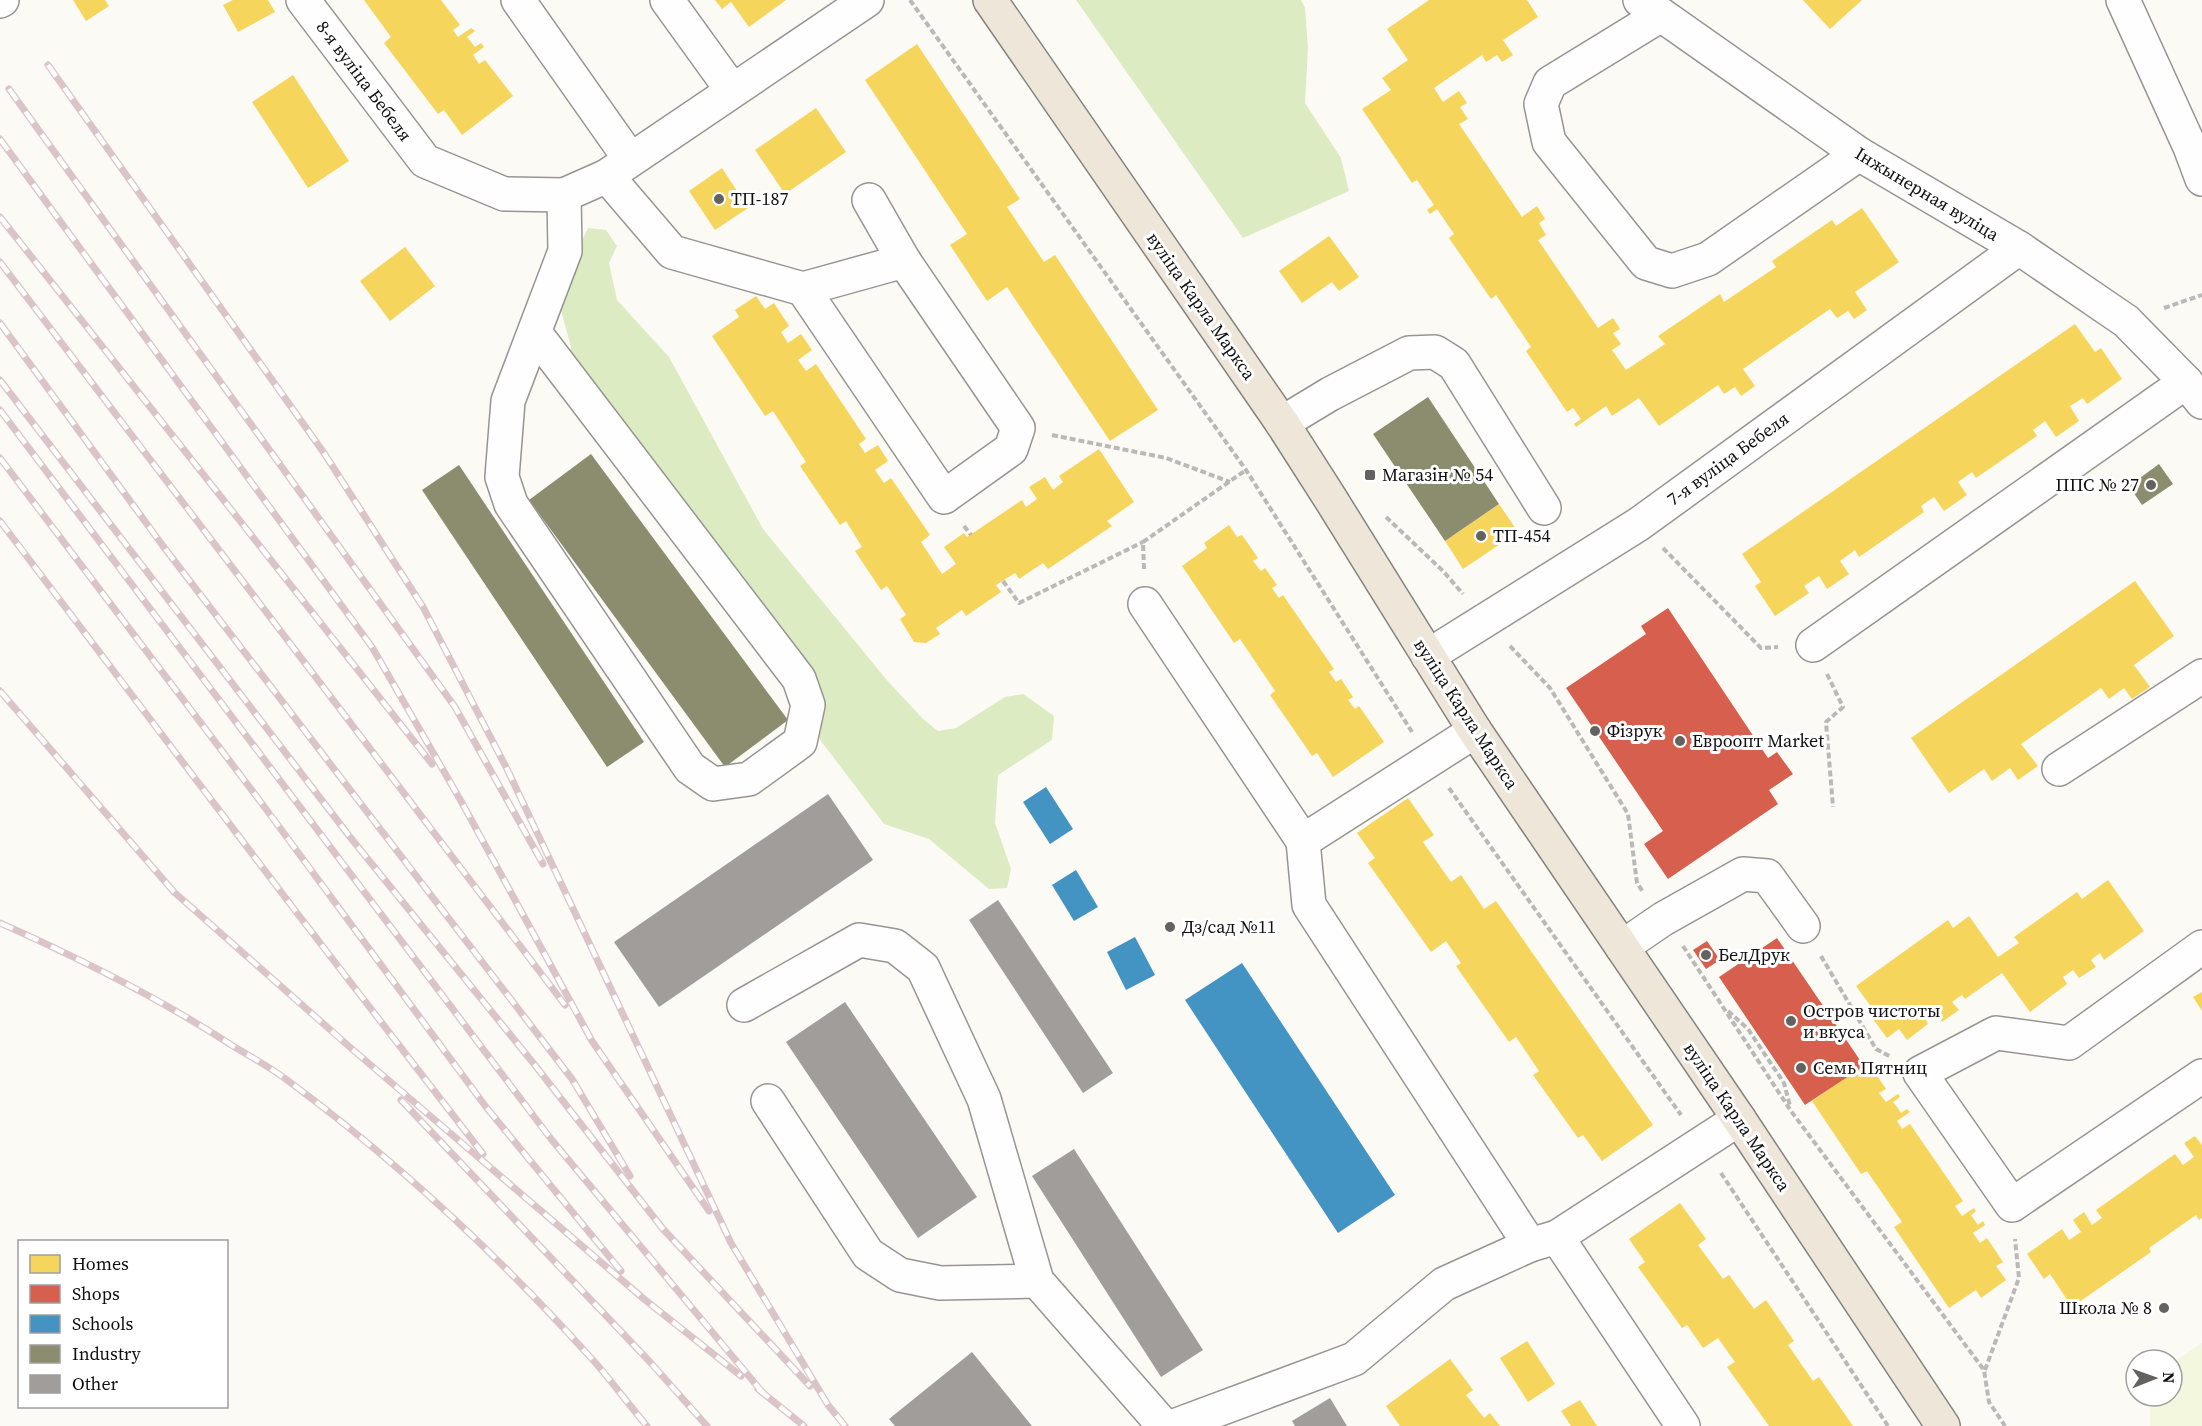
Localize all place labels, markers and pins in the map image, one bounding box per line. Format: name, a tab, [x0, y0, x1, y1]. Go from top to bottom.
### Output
place label: ТП-187	[731, 186, 788, 211]
marker: ТП-187	[712, 192, 726, 206]
place label: Магазін № 54	[1382, 462, 1493, 487]
marker: Магазін № 54	[1363, 468, 1377, 482]
place label: ППС № 27	[2056, 472, 2139, 497]
marker: ППС № 27	[2144, 478, 2158, 492]
place label: ТП-454	[1493, 523, 1550, 548]
marker: ТП-454	[1474, 529, 1488, 543]
place label: Фізрук	[1607, 718, 1663, 743]
marker: Фізрук	[1588, 724, 1602, 738]
place label: Евроопт Market	[1692, 728, 1824, 753]
marker: Евроопт Market	[1673, 734, 1687, 748]
place label: Дз/сад №11	[1182, 914, 1276, 939]
marker: Дз/сад №11	[1163, 920, 1177, 934]
place label: БелДрук	[1718, 942, 1790, 967]
marker: БелДрук	[1699, 948, 1713, 962]
place label: Остров чистоты и вкуса	[1803, 998, 1940, 1044]
marker: Остров чистоты и вкуса	[1784, 1014, 1798, 1028]
place label: Семь Пятниц	[1813, 1055, 1927, 1080]
marker: Семь Пятниц	[1794, 1061, 1808, 1075]
place label: Школа № 8	[2059, 1295, 2152, 1320]
marker: Школа № 8	[2157, 1301, 2171, 1315]

